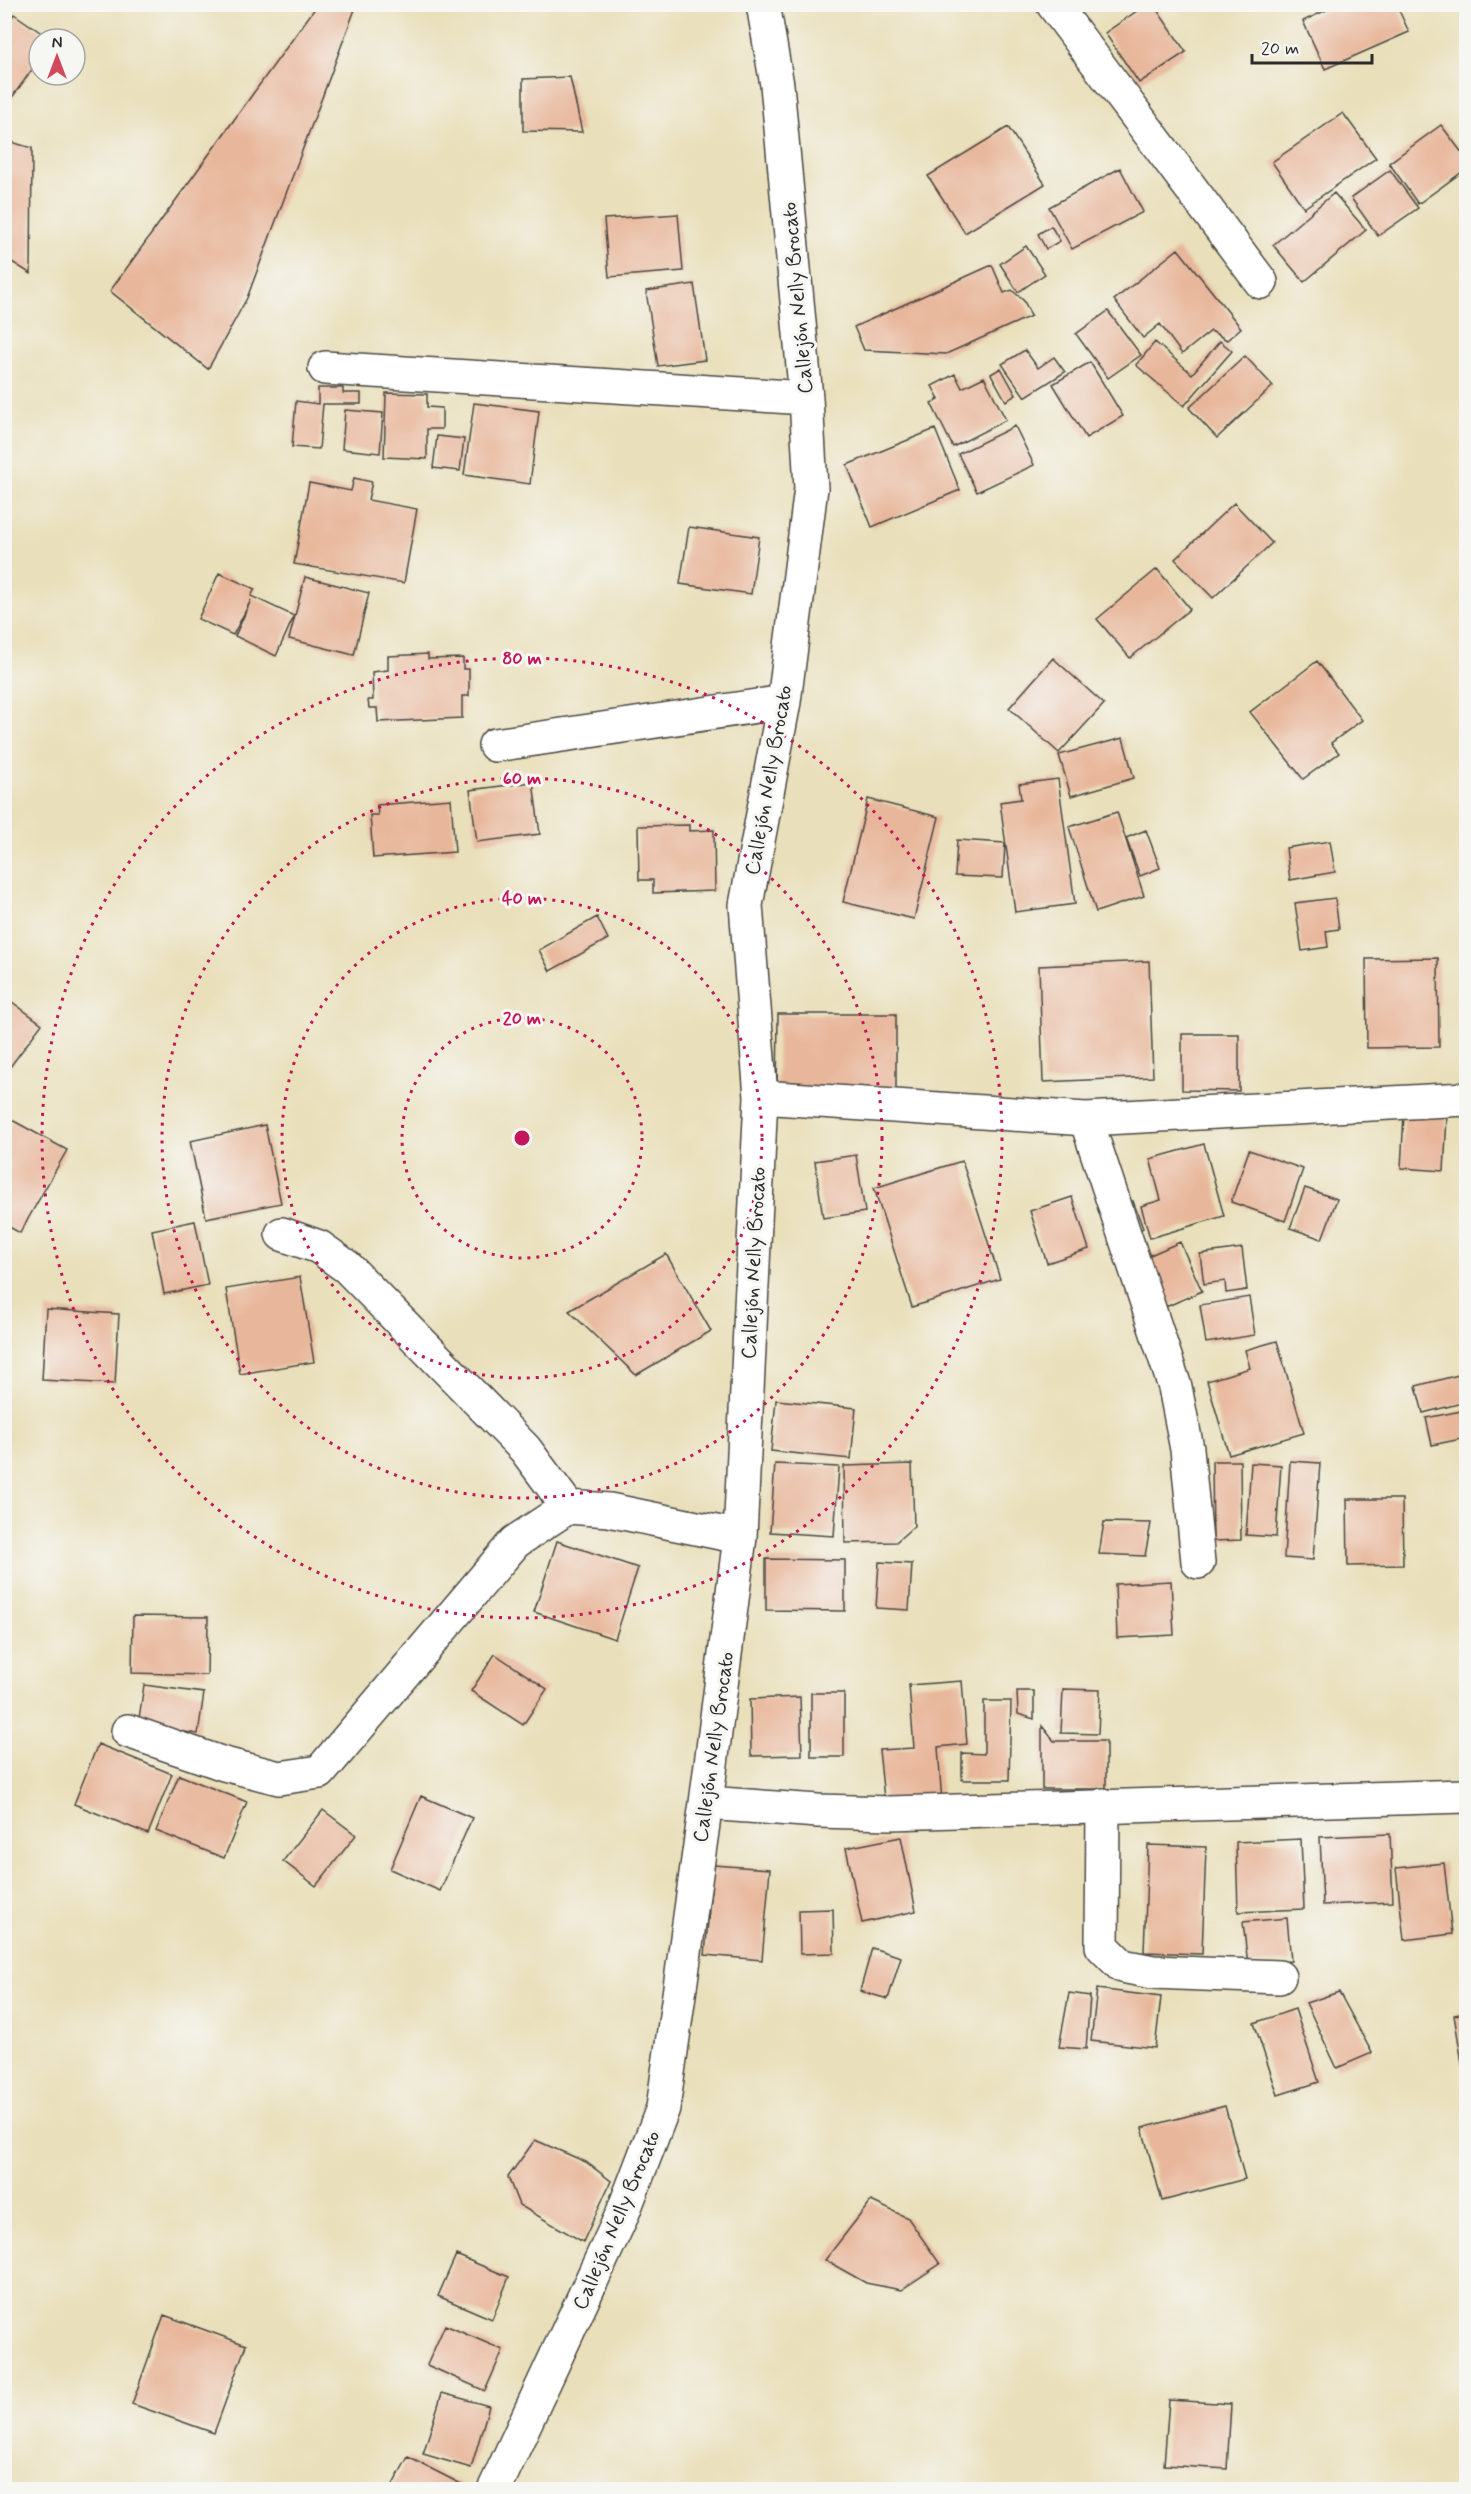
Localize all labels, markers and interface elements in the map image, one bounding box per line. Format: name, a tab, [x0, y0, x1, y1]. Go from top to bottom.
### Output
north arrow	[27, 27, 87, 87]
scale bar	[1252, 27, 1372, 65]
text: N	[52, 33, 62, 54]
text: 20 m	[1261, 37, 1299, 61]
street label: Callejón Nelly Brocato	[776, 201, 820, 395]
text: 80 m	[502, 647, 542, 671]
street label: Callejón Nelly Brocato	[738, 683, 799, 877]
text: 60 m	[503, 767, 541, 791]
text: 40 m	[502, 887, 542, 911]
text: 20 m	[503, 1007, 541, 1031]
centre of rings	[512, 1128, 532, 1148]
street label: Callejón Nelly Brocato	[735, 1166, 773, 1360]
street label: Callejón Nelly Brocato	[687, 1650, 741, 1844]
street label: Callejón Nelly Brocato	[566, 2126, 667, 2314]

